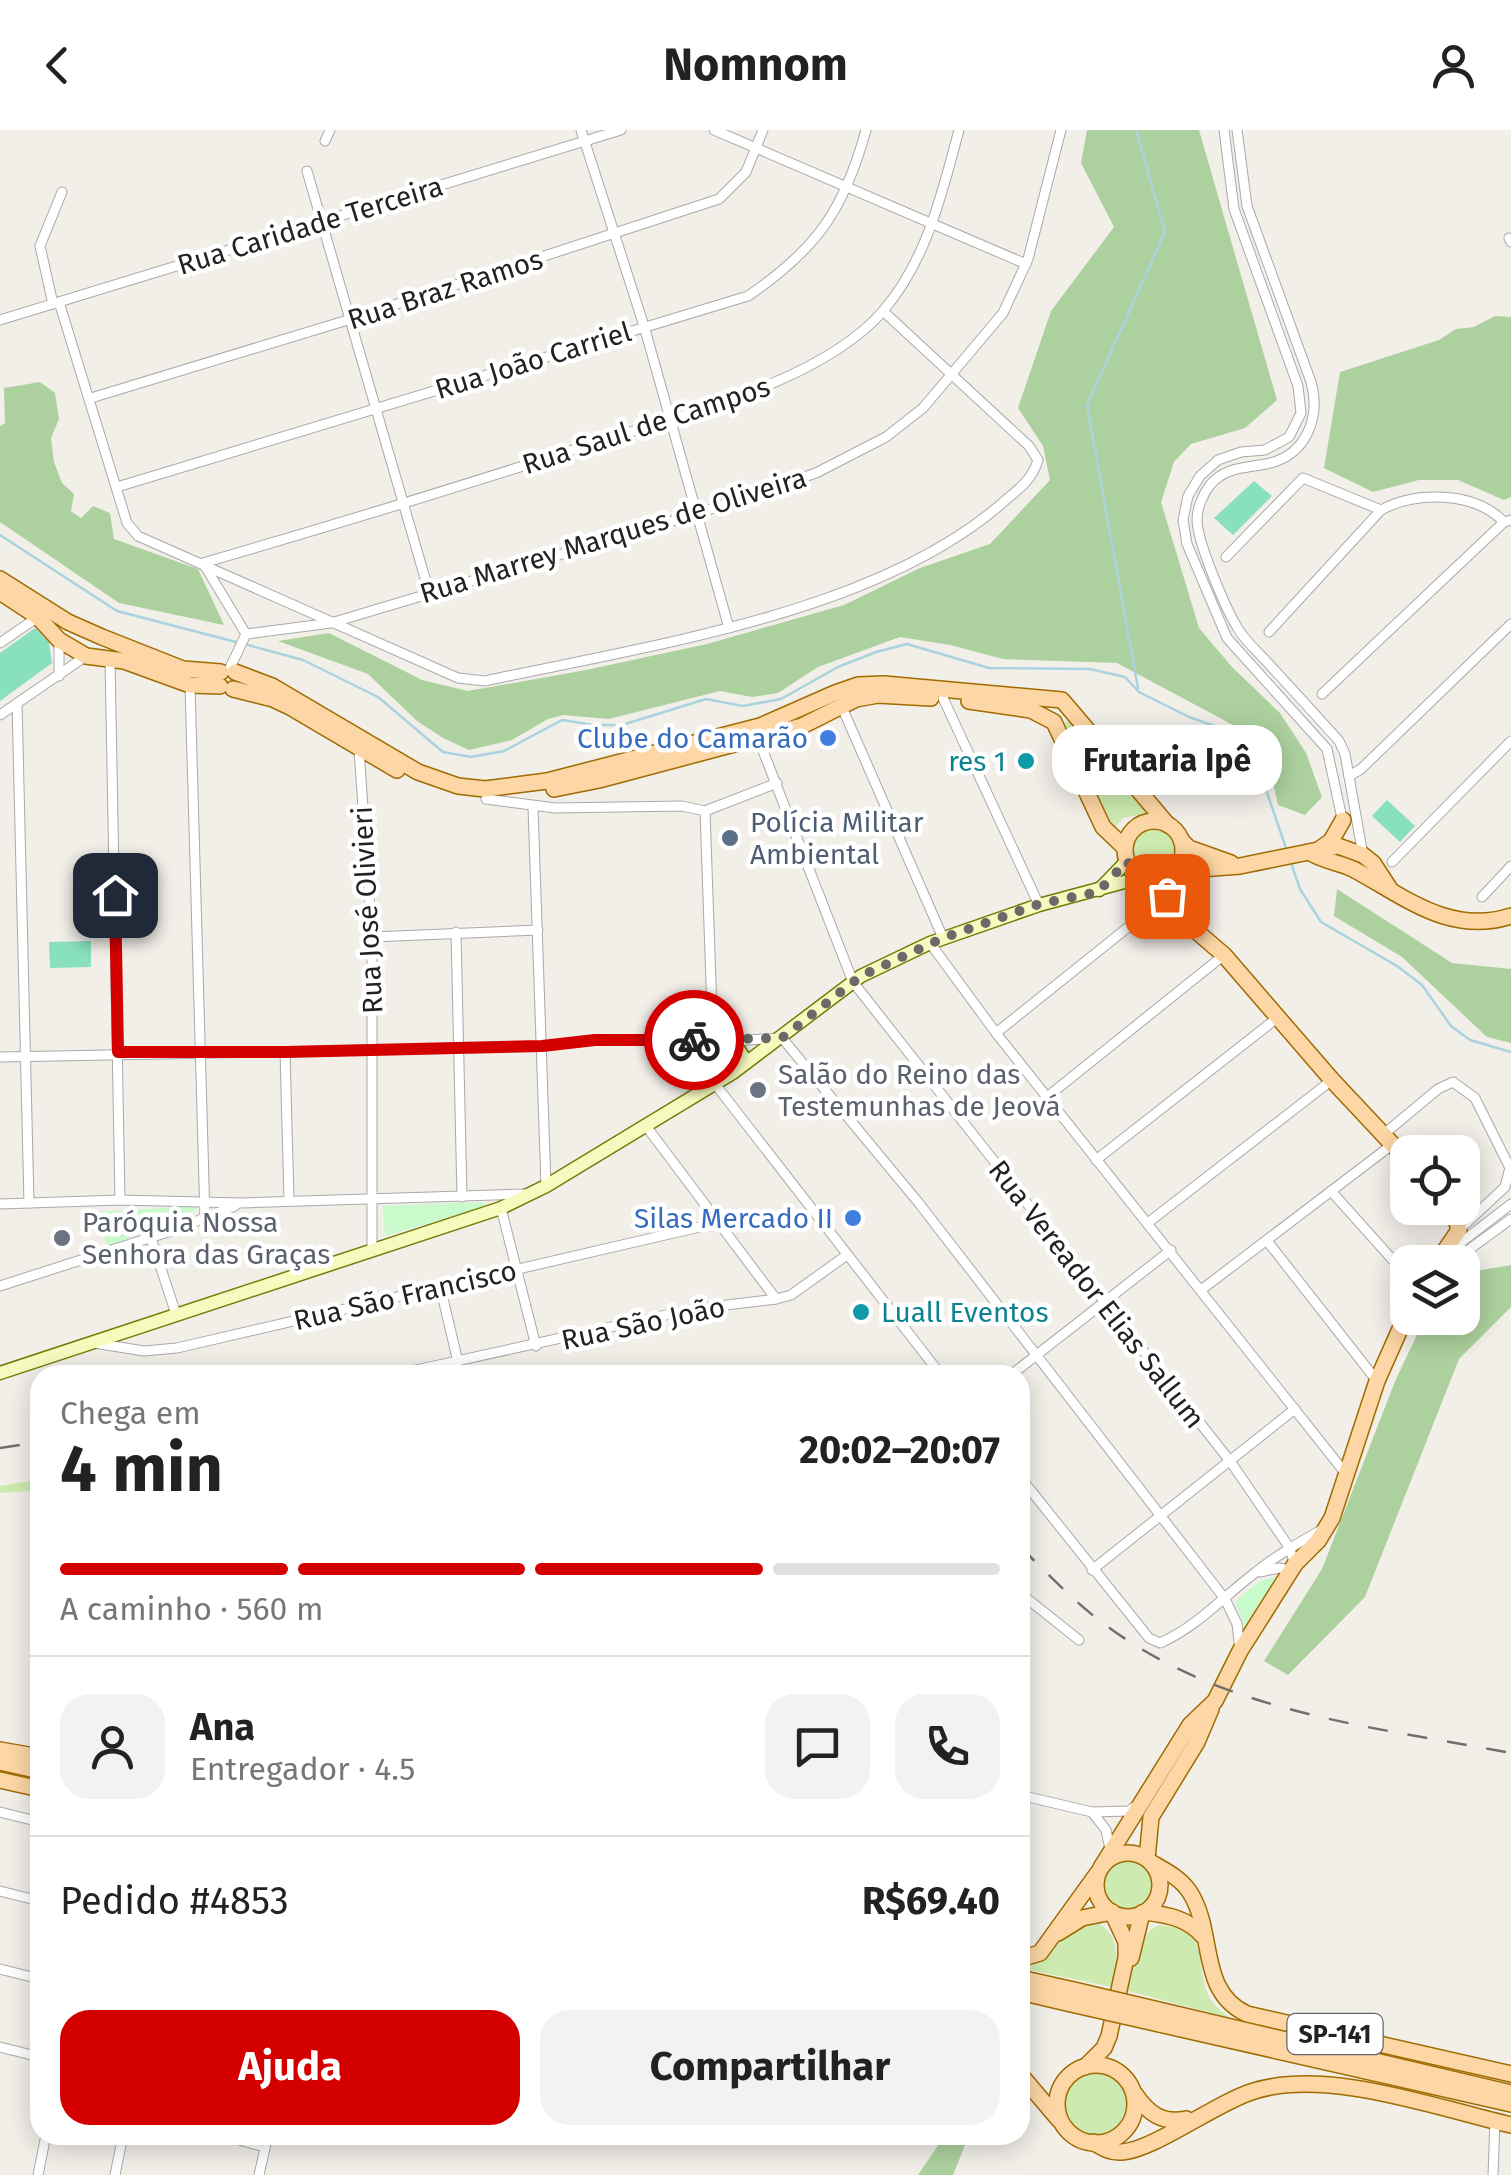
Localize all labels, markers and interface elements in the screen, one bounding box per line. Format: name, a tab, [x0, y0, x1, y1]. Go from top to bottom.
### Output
icon: back	[30, 38, 85, 93]
text: Nomnom	[663, 38, 848, 92]
icon: person	[1426, 38, 1481, 93]
street label: Rua Caridade Terceira	[173, 169, 447, 282]
street label: Rua Braz Ramos	[344, 242, 547, 337]
street label: Rua João Carriel	[431, 315, 635, 406]
street label: Rua Saul de Campos	[518, 370, 774, 481]
street label: Rua Marrey Marques de Oliveira	[416, 461, 810, 610]
place label: Clube do Camarão	[577, 722, 808, 755]
callout: Frutaria Ipê	[1052, 726, 1282, 796]
marker: Clube do Camarão	[817, 727, 839, 749]
text: Frutaria Ipê	[1083, 741, 1251, 779]
place label: res 1	[948, 745, 1006, 778]
marker: res 1	[1015, 750, 1037, 772]
street label: Rua José Olivieri	[346, 805, 389, 1015]
place label: Polícia Militar Ambiental	[750, 806, 924, 871]
marker: Polícia Militar Ambiental	[719, 827, 741, 849]
pin	[73, 853, 158, 938]
pin	[1125, 854, 1210, 939]
icon: home	[88, 868, 143, 923]
icon: bag	[1140, 869, 1195, 924]
courier	[644, 990, 744, 1090]
icon: bike	[667, 1013, 722, 1068]
place label: Salão do Reino das Testemunhas de Jeová	[778, 1058, 1061, 1123]
marker: Salão do Reino das Testemunhas de Jeová	[747, 1079, 769, 1101]
map controls	[1390, 1135, 1480, 1335]
button: locate	[1390, 1135, 1480, 1225]
street label: Rua Vereador Elias Sallum	[982, 1154, 1211, 1435]
place label: Silas Mercado II	[634, 1202, 833, 1235]
place label: Paróquia Nossa Senhora das Graças	[82, 1206, 330, 1271]
marker: Silas Mercado II	[842, 1207, 864, 1229]
marker: Paróquia Nossa Senhora das Graças	[51, 1227, 73, 1249]
button: layers	[1390, 1245, 1480, 1335]
street label: Rua São Francisco	[290, 1254, 520, 1337]
street label: Rua São João	[558, 1290, 728, 1357]
place label: Luall Eventos	[881, 1296, 1048, 1329]
marker: Luall Eventos	[850, 1301, 872, 1323]
text: Chega em	[60, 1394, 201, 1432]
text: 20:02–20:07	[799, 1427, 1000, 1473]
text: 4 min	[60, 1430, 223, 1508]
text: A caminho · 560 m	[60, 1590, 323, 1628]
button: person	[60, 1694, 165, 1799]
button: chat	[765, 1694, 870, 1799]
button: phone	[895, 1694, 1000, 1799]
text: Ana	[190, 1704, 255, 1750]
text: Entregador · 4.5	[190, 1750, 415, 1788]
text: Pedido #4853	[60, 1878, 289, 1924]
text: R$69.40	[862, 1878, 1000, 1924]
button: Ajuda	[60, 2010, 520, 2125]
button: Compartilhar	[540, 2010, 1000, 2125]
road number: SP-141	[1288, 2014, 1382, 2054]

